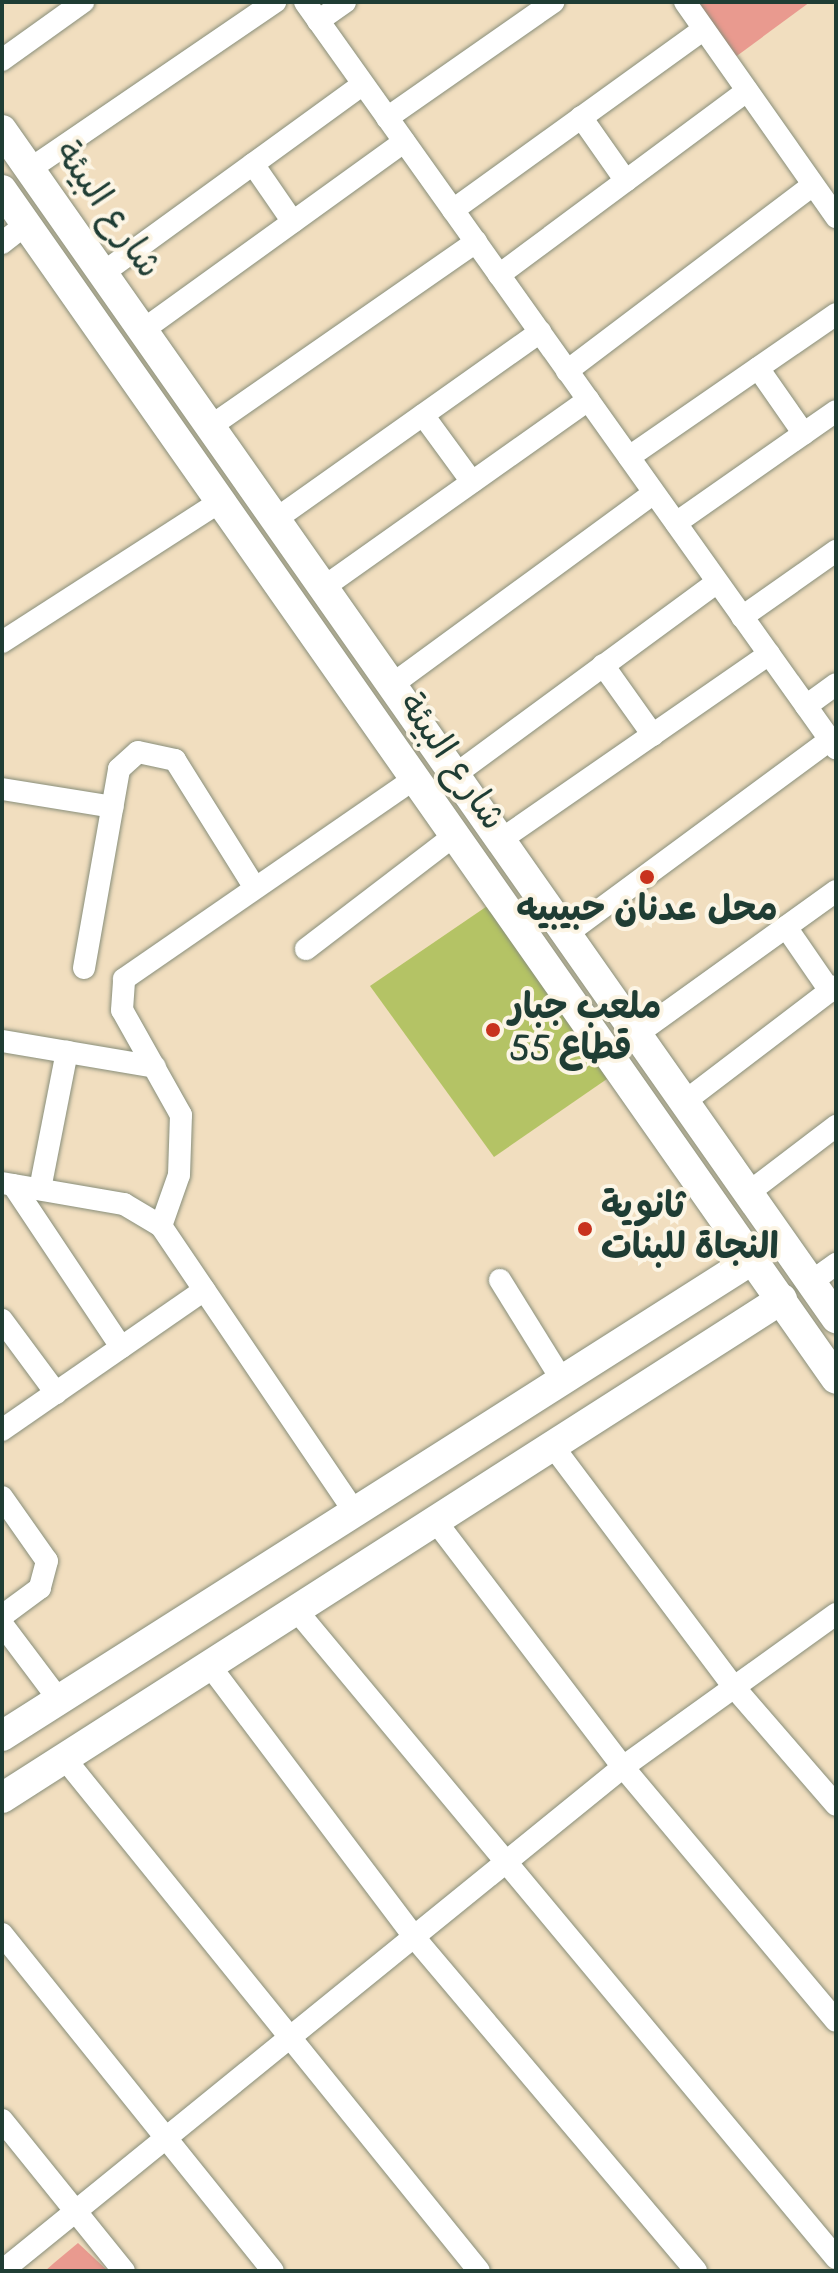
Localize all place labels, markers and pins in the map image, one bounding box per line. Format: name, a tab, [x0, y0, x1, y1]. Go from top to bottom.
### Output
marker: محل عدنان حبيبيه	[638, 868, 656, 886]
place label: محل عدنان حبيبيه	[516, 890, 778, 934]
place label: ملعب جبار قطاع 55	[509, 987, 662, 1072]
marker: ملعب جبار قطاع 55	[484, 1021, 502, 1039]
place label: ثانوية النجاة للبنات	[601, 1186, 779, 1271]
marker: ثانوية النجاة للبنات	[576, 1220, 594, 1238]

